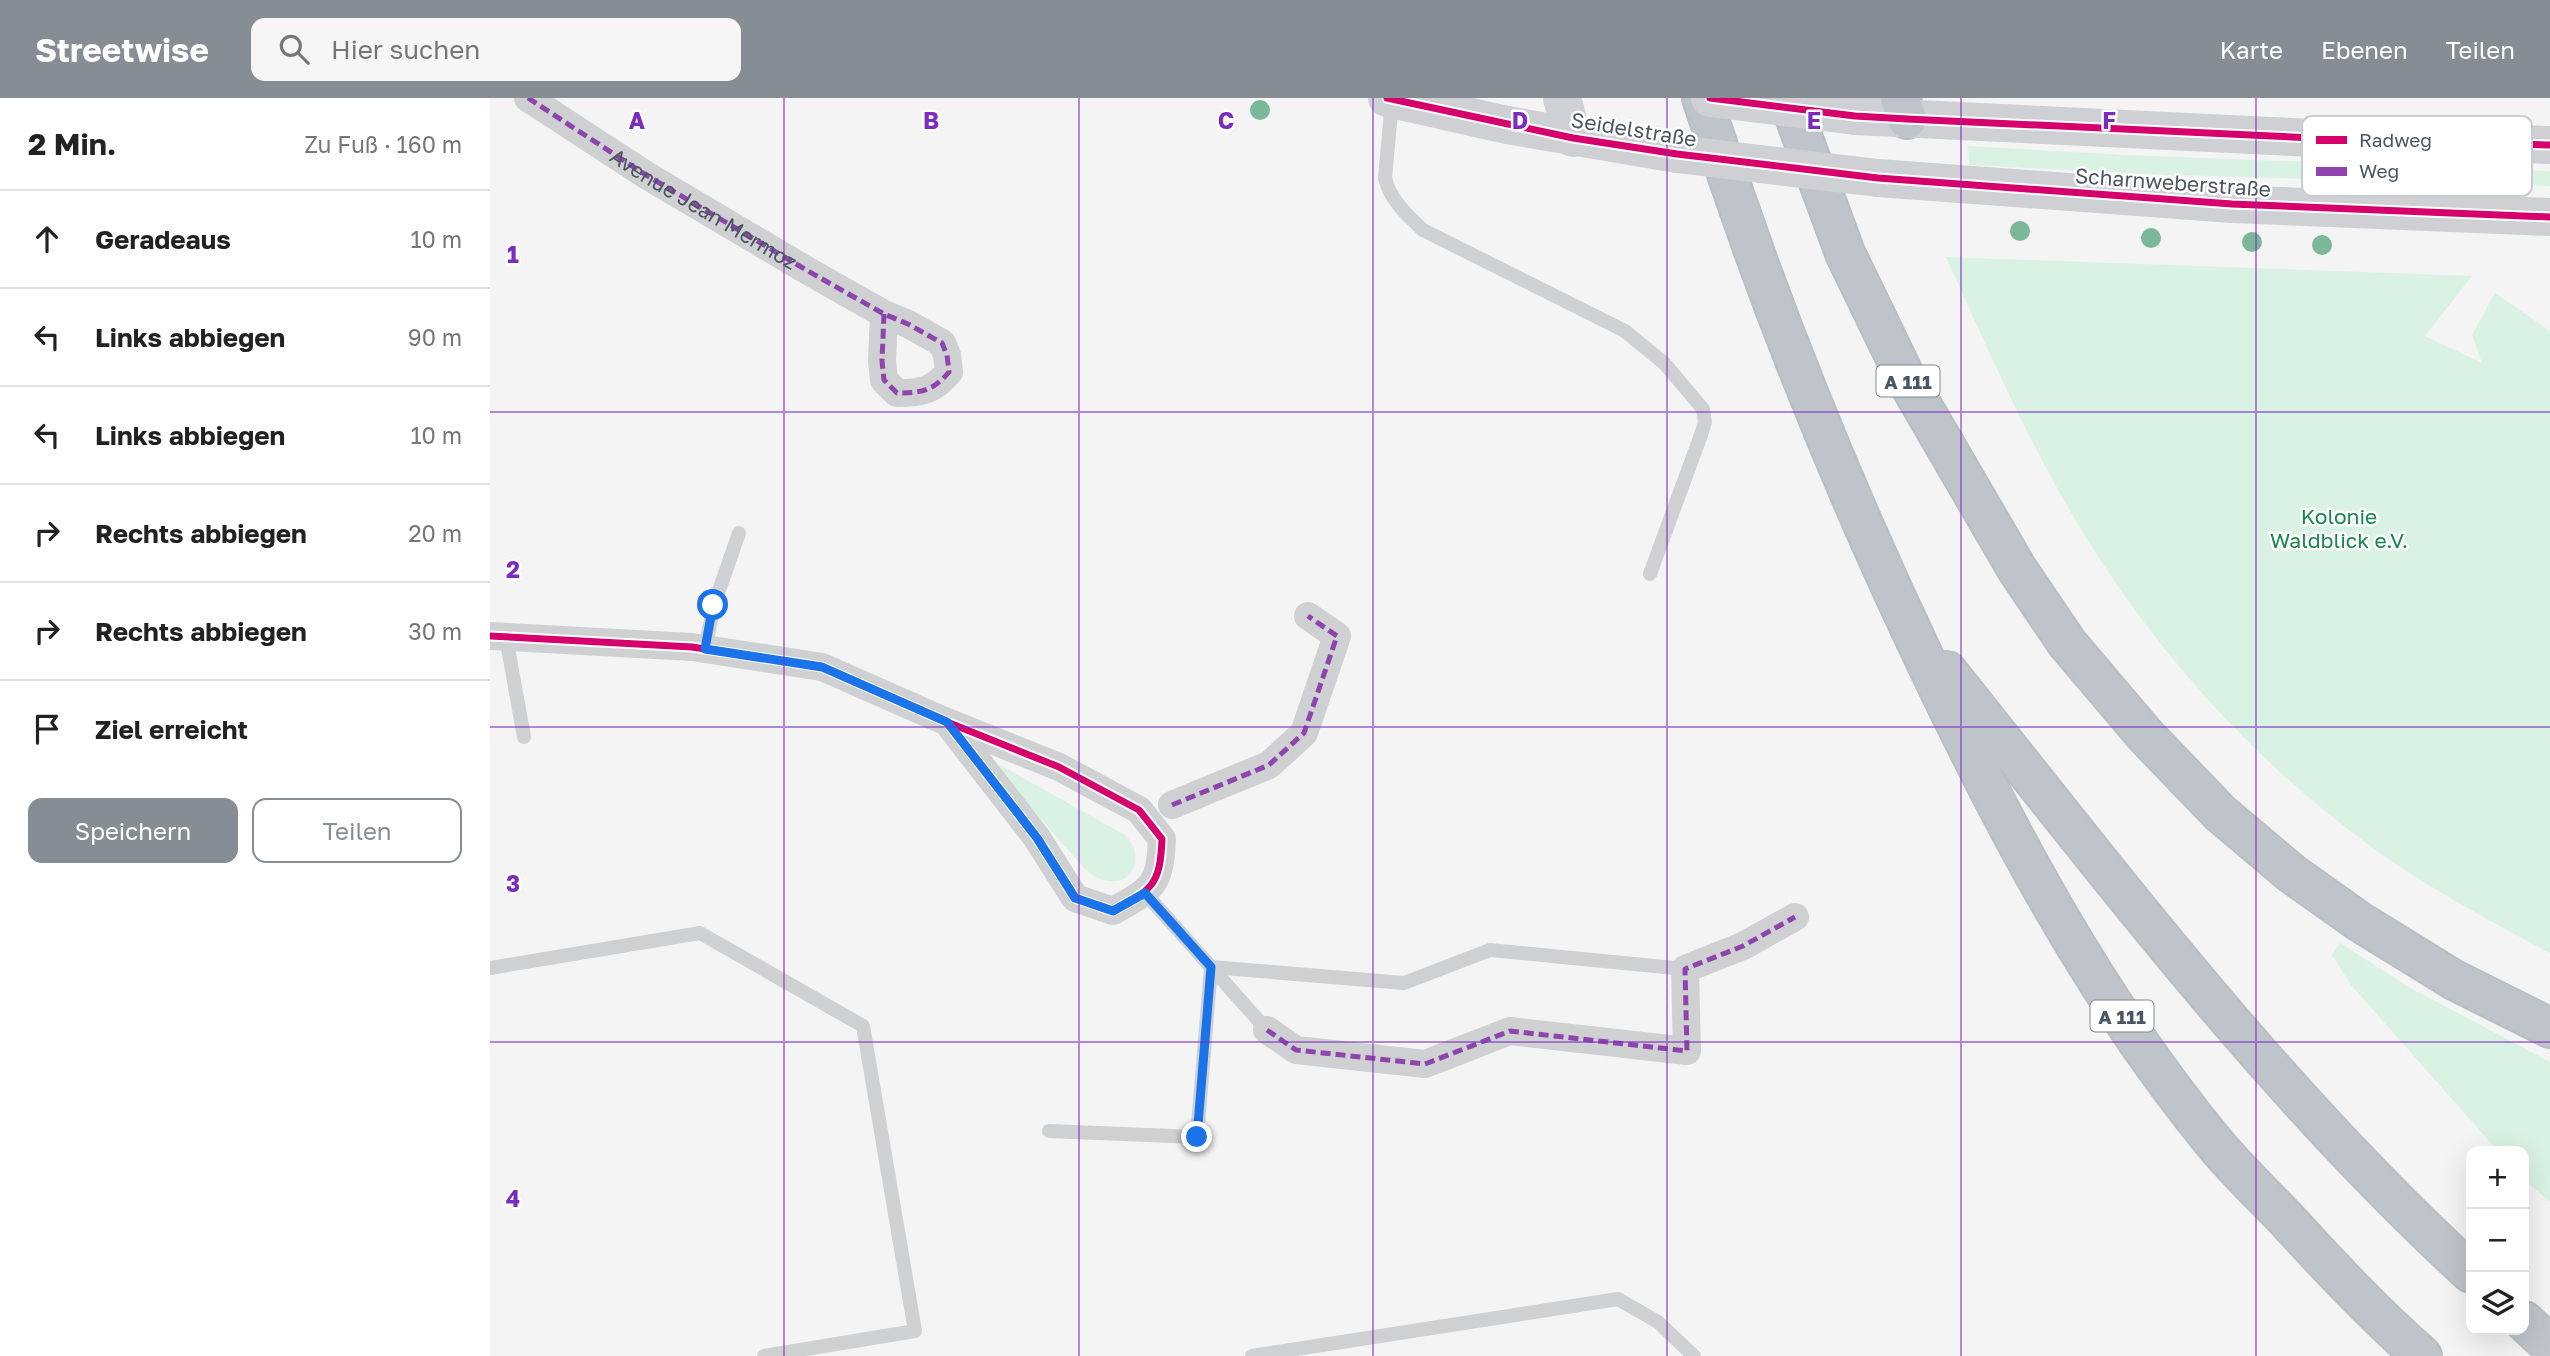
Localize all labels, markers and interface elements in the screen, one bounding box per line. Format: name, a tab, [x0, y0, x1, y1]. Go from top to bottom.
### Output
search box	[251, 18, 741, 81]
text: Streetwise	[35, 30, 209, 69]
icon: search	[275, 30, 313, 68]
text: Hier suchen	[331, 34, 480, 65]
text: Karte	[2220, 35, 2283, 64]
text: Ebenen	[2321, 35, 2408, 64]
text: Teilen	[2446, 35, 2515, 64]
text: A	[629, 106, 646, 134]
text: B	[923, 106, 939, 134]
text: C	[1218, 106, 1234, 134]
text: D	[1512, 106, 1528, 134]
street label: Seidelstraße	[1569, 106, 1699, 152]
text: E	[1807, 106, 1821, 134]
text: F	[2102, 106, 2116, 134]
legend	[2302, 116, 2532, 196]
text: 2 Min.	[28, 126, 116, 162]
text: Radweg	[2359, 128, 2432, 151]
text: Zu Fuß · 160 m	[304, 130, 462, 158]
street label: Avenue Jean Mermoz	[606, 142, 802, 275]
text: Weg	[2359, 159, 2399, 182]
street label: Scharnweberstraße	[2074, 162, 2272, 202]
icon: ahead	[28, 220, 66, 258]
text: Geradeaus	[95, 224, 231, 255]
text: 10 m	[410, 225, 462, 253]
text: 1	[507, 240, 519, 268]
icon: left	[28, 318, 66, 356]
text: Links abbiegen	[95, 322, 285, 353]
text: 90 m	[408, 323, 462, 351]
road number: A 111	[1876, 366, 1940, 396]
icon: left	[28, 416, 66, 454]
text: Links abbiegen	[95, 420, 285, 451]
text: 10 m	[410, 421, 462, 449]
park label: Kolonie Waldblick e.V.	[2270, 503, 2408, 553]
icon: right	[28, 514, 66, 552]
text: Rechts abbiegen	[95, 518, 307, 549]
text: 20 m	[408, 519, 462, 547]
text: 2	[506, 555, 520, 583]
route start	[697, 589, 728, 620]
icon: right	[28, 612, 66, 650]
text: Rechts abbiegen	[95, 616, 307, 647]
text: 30 m	[408, 617, 462, 645]
icon: arrive	[28, 710, 66, 748]
text: Ziel erreicht	[95, 714, 248, 745]
button: Speichern	[28, 798, 238, 863]
button: Teilen	[252, 798, 462, 863]
text: 3	[506, 869, 520, 897]
road number: A 111	[2090, 1000, 2154, 1032]
route end	[1181, 1121, 1212, 1152]
map controls	[2466, 1146, 2529, 1335]
button: +	[2466, 1146, 2529, 1209]
text: 4	[506, 1184, 520, 1212]
button: −	[2466, 1209, 2529, 1272]
button: layers	[2466, 1272, 2529, 1335]

